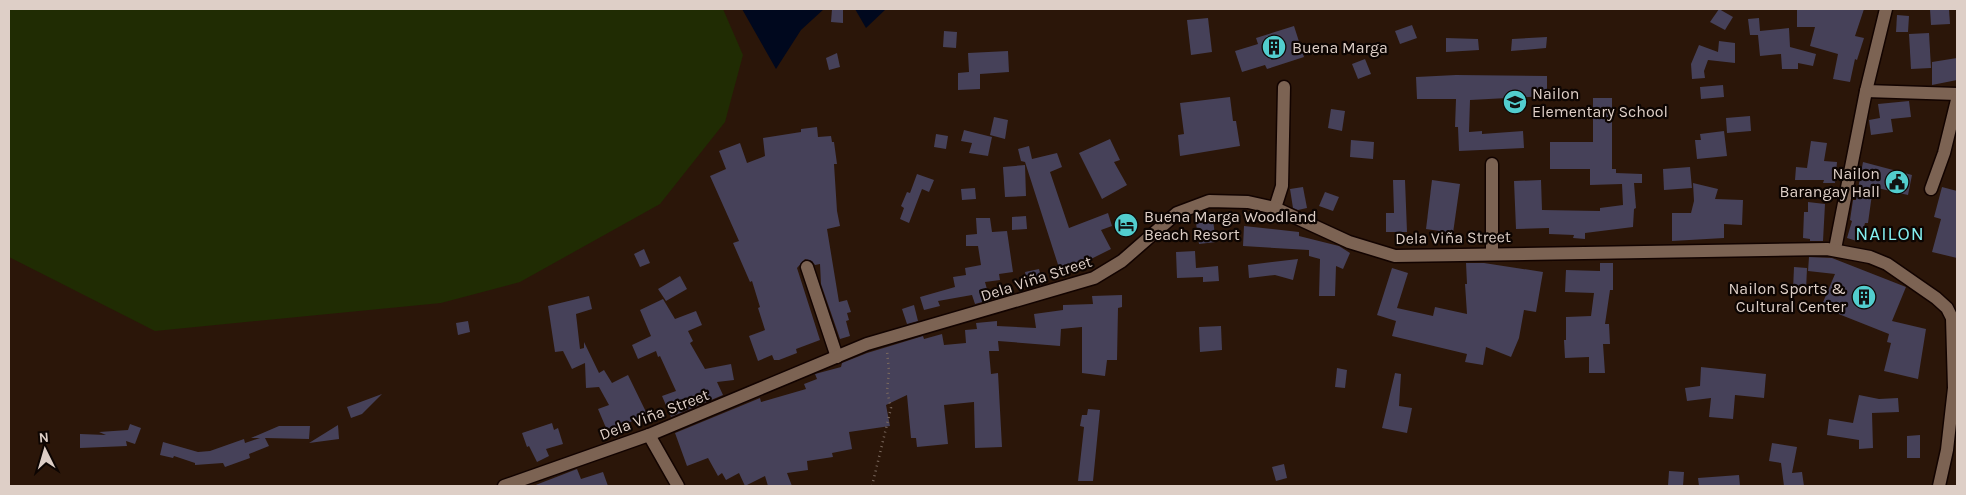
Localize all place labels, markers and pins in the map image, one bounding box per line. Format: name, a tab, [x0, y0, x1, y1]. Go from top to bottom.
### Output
building icon: Buena Marga	[1261, 34, 1287, 60]
place label: Buena Marga	[1292, 38, 1388, 57]
place label: Nailon Elementary School	[1532, 84, 1668, 121]
school or university icon: Nailon Elementary School	[1502, 89, 1528, 115]
place label: Nailon Barangay Hall	[1779, 164, 1880, 201]
public building icon: Nailon Barangay Hall	[1884, 169, 1910, 195]
place label: Buena Marga Woodland Beach Resort	[1144, 207, 1317, 244]
hotel icon: Buena Marga Woodland Beach Resort	[1113, 212, 1139, 238]
place label: Nailon Sports & Cultural Center	[1728, 279, 1846, 316]
building icon: Nailon Sports & Cultural Center	[1851, 284, 1877, 310]

